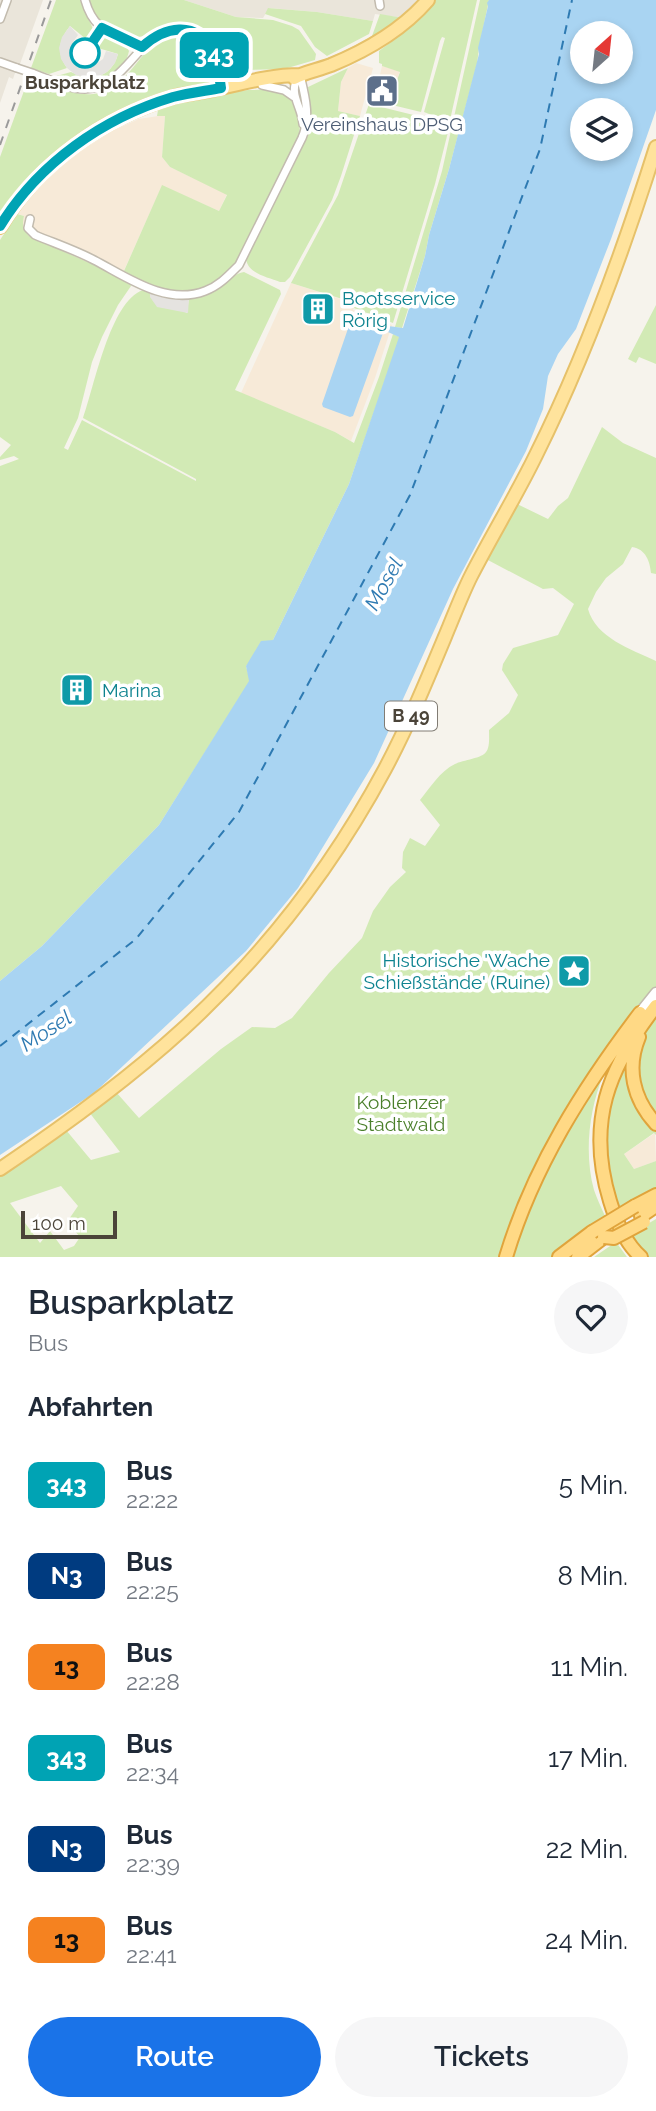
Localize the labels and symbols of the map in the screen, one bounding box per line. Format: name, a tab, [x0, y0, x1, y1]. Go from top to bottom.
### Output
north arrow	[570, 21, 634, 84]
line badge: 343	[174, 32, 254, 78]
marker: Busparkplatz	[70, 38, 100, 68]
place label: Busparkplatz	[25, 71, 145, 93]
public building icon: Vereinshaus DPSG	[363, 72, 401, 110]
place label: Vereinshaus DPSG	[301, 113, 463, 135]
place label: Bootsservice Rörig	[342, 287, 455, 331]
building icon: Bootsservice Rörig	[299, 290, 337, 328]
water label: Mosel	[359, 553, 408, 614]
building icon: Marina	[58, 671, 96, 709]
place label: Marina	[102, 679, 161, 701]
road number: B 49	[385, 702, 437, 730]
place label: Historische 'Wache Schießstände' (Ruine)	[363, 949, 550, 993]
place icon: Historische 'Wache Schießstände' (Ruine)	[555, 952, 593, 990]
water label: Mosel	[15, 1005, 76, 1056]
park label: Koblenzer Stadtwald	[356, 1091, 446, 1135]
scale bar	[21, 1208, 117, 1240]

